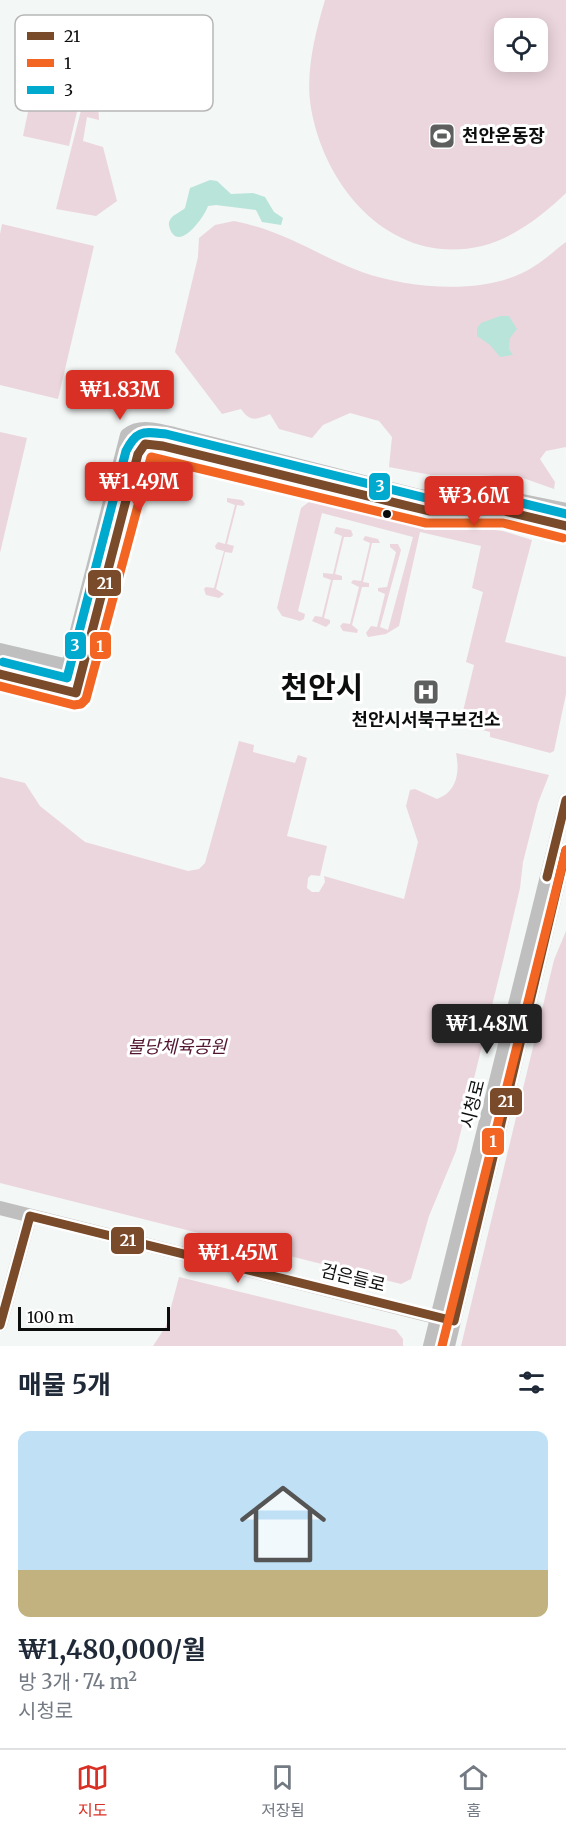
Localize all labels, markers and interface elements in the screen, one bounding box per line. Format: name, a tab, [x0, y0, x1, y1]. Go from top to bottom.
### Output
legend	[15, 15, 213, 111]
map controls	[494, 18, 548, 72]
button: locate	[494, 18, 548, 72]
text: 21	[64, 26, 80, 46]
text: 1	[64, 53, 71, 73]
text: 3	[64, 80, 73, 100]
sports icon: 천안운동장	[427, 121, 457, 151]
place label: 천안운동장	[462, 124, 545, 147]
pin: ₩1.83M	[71, 370, 169, 421]
text: ₩1.83M	[80, 377, 160, 402]
pin: ₩1.49M	[90, 462, 188, 513]
text: ₩1.49M	[99, 469, 179, 494]
line badge: 3	[368, 472, 391, 501]
text: 3	[375, 476, 385, 496]
pin: ₩3.6M	[432, 476, 516, 527]
text: ₩3.6M	[438, 483, 510, 508]
unlabelled marker	[381, 508, 393, 520]
line badge: 21	[87, 569, 122, 597]
text: 21	[97, 573, 114, 593]
line badge: 3	[64, 631, 87, 660]
line badge: 1	[89, 631, 112, 660]
text: 3	[70, 635, 80, 655]
text: 1	[96, 636, 104, 656]
district label: 천안시	[281, 668, 363, 706]
hospital icon: 천안시서북구보건소	[411, 677, 441, 707]
place label: 천안시서북구보건소	[351, 708, 501, 731]
pin: ₩1.48M	[438, 1004, 536, 1055]
text: ₩1.48M	[446, 1011, 528, 1036]
park label: 불당체육공원	[127, 1035, 228, 1058]
street label: 시청로	[455, 1077, 490, 1131]
line badge: 21	[489, 1087, 523, 1116]
text: 21	[498, 1091, 515, 1111]
line badge: 1	[481, 1127, 505, 1156]
text: 1	[489, 1131, 497, 1151]
line badge: 21	[110, 1226, 145, 1255]
text: 21	[120, 1230, 137, 1250]
pin: ₩1.45M	[189, 1233, 287, 1284]
text: ₩1.45M	[198, 1240, 278, 1265]
street label: 검은들로	[318, 1258, 388, 1297]
scale bar	[18, 1304, 170, 1332]
text: 100 m	[27, 1307, 74, 1327]
icon: filters	[515, 1366, 548, 1399]
text: 매물 5개	[18, 1368, 111, 1401]
icon: home	[229, 1470, 337, 1578]
text: ₩1,480,000/월	[18, 1633, 206, 1666]
text: 방 3개 · 74 m²	[18, 1669, 137, 1694]
text: 시청로	[18, 1698, 73, 1723]
tab: 지도	[76, 1761, 109, 1821]
tab: 저장됨	[261, 1761, 305, 1821]
tab: 홈	[457, 1761, 490, 1821]

